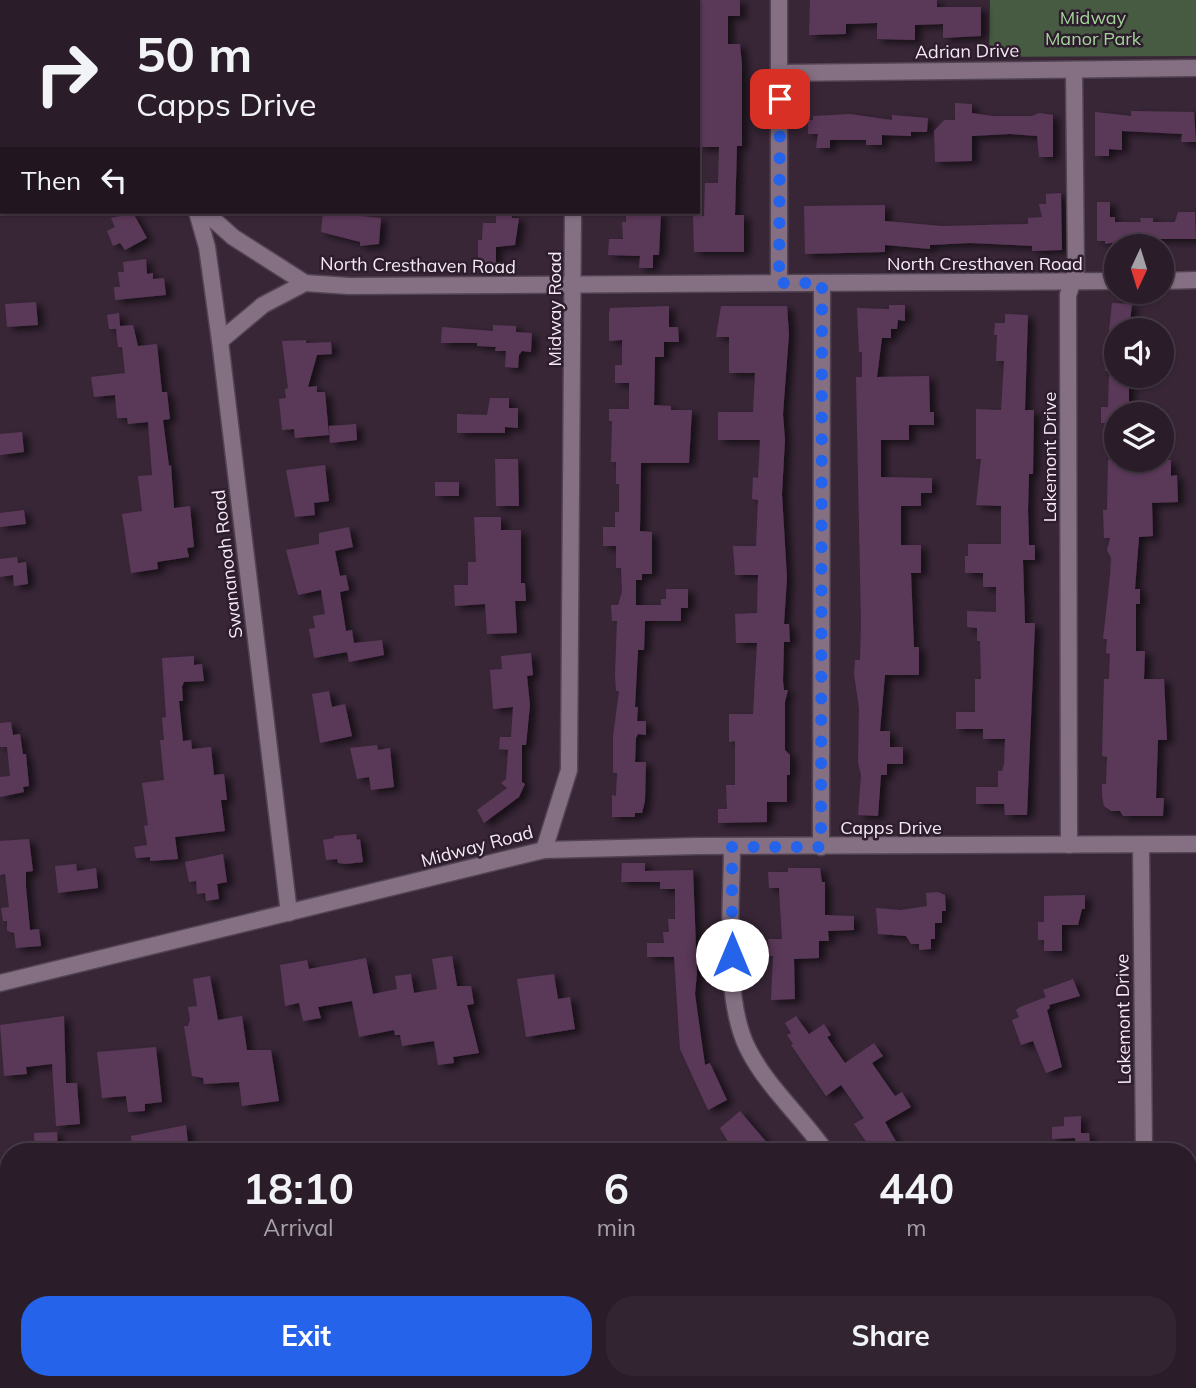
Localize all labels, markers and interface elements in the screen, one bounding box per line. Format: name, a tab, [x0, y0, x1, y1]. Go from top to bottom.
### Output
park label: Midway Manor Park	[1045, 6, 1142, 50]
text: 50 m	[136, 23, 252, 84]
icon: right	[21, 28, 112, 119]
street label: Adrian Drive	[915, 39, 1019, 63]
pin	[750, 69, 810, 129]
icon: arrive	[761, 80, 799, 118]
text: Capps Drive	[136, 84, 317, 124]
icon: left	[95, 161, 133, 199]
text: Then	[21, 164, 81, 197]
north arrow	[1104, 234, 1174, 304]
map controls	[1104, 234, 1174, 472]
street label: Midway Road	[543, 251, 566, 367]
street label: North Cresthaven Road	[320, 252, 516, 278]
street label: North Cresthaven Road	[887, 252, 1083, 275]
button: sound	[1104, 318, 1174, 388]
street label: Lakemont Drive	[1038, 392, 1061, 522]
button: layers	[1104, 402, 1174, 472]
street label: Swananoah Road	[206, 488, 248, 640]
street label: Capps Drive	[840, 816, 942, 839]
street label: Midway Road	[418, 820, 536, 872]
position arrow	[695, 918, 769, 992]
street label: Lakemont Drive	[1110, 954, 1136, 1084]
text: 18:10	[243, 1162, 354, 1215]
text: 6	[604, 1162, 629, 1215]
text: 440	[879, 1162, 954, 1215]
text: Arrival	[263, 1213, 334, 1242]
text: min	[597, 1213, 636, 1242]
text: m	[906, 1213, 927, 1242]
button: Exit	[21, 1296, 592, 1376]
button: Share	[606, 1296, 1176, 1376]

